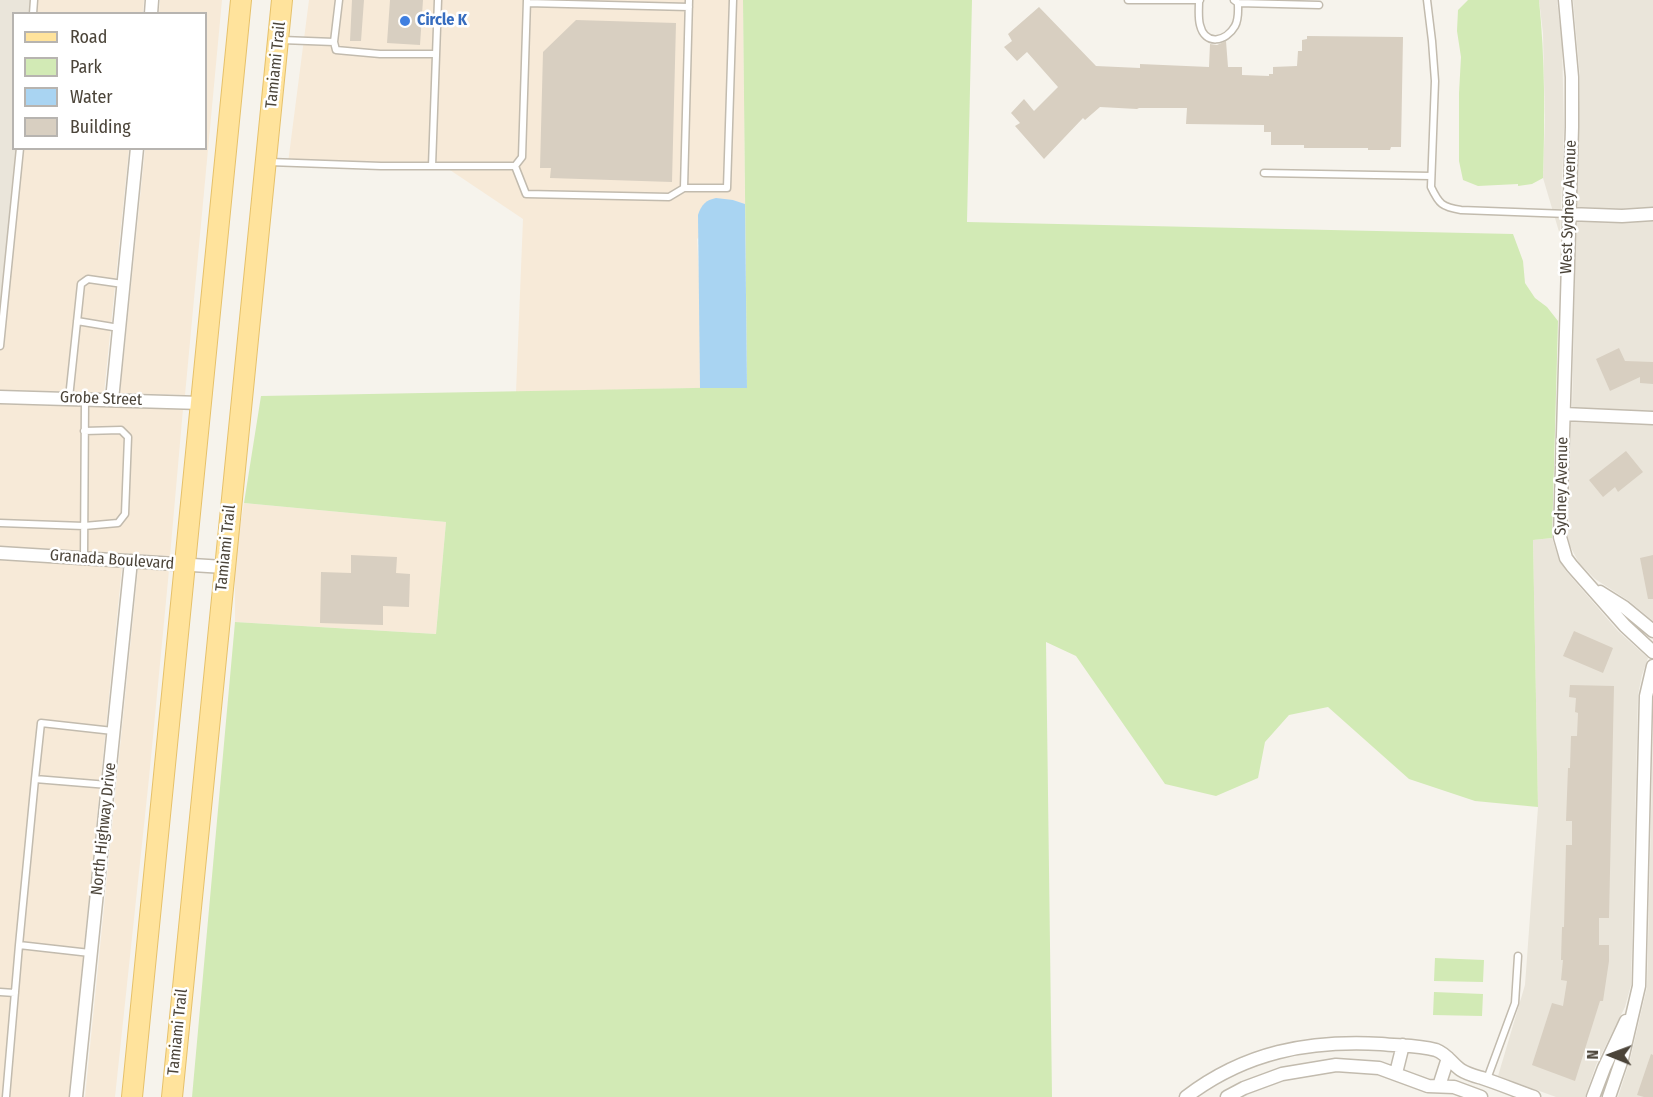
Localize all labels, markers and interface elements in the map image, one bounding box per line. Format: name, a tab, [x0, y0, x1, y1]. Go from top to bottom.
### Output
place label: Circle K	[417, 11, 467, 31]
legend	[12, 12, 207, 150]
marker: Circle K	[398, 14, 412, 28]
street label: Tamiami Trail	[262, 21, 290, 109]
text: Road	[70, 26, 107, 48]
text: Park	[70, 56, 102, 78]
text: Water	[70, 86, 113, 108]
text: Building	[70, 116, 131, 138]
street label: West Sydney Avenue	[1557, 140, 1581, 274]
street label: Grobe Street	[60, 388, 142, 410]
street label: Sydney Avenue	[1552, 437, 1572, 535]
street label: Tamiami Trail	[212, 504, 240, 592]
street label: Granada Boulevard	[49, 546, 175, 574]
street label: North Highway Drive	[87, 762, 121, 896]
street label: Tamiami Trail	[164, 988, 192, 1076]
north arrow	[1581, 1025, 1641, 1085]
text: N	[1583, 1050, 1602, 1060]

